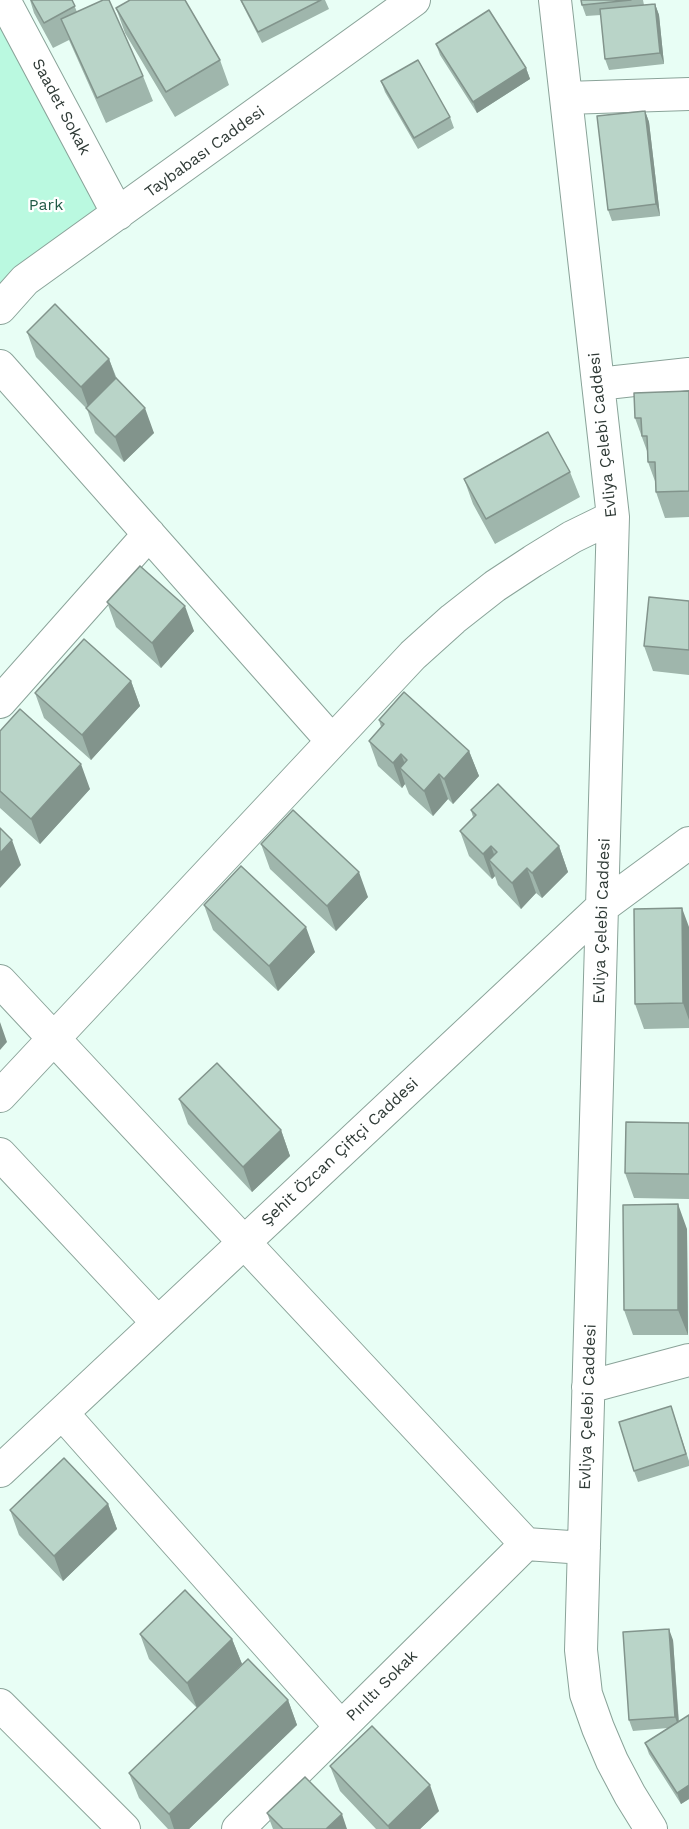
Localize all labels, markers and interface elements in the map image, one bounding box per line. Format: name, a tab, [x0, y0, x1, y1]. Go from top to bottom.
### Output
street label: Saadet Sokak	[28, 56, 94, 158]
street label: Taybabası Caddesi	[141, 102, 269, 202]
park label: Park	[29, 195, 63, 215]
street label: Evliya Çelebi Caddesi	[585, 352, 621, 518]
street label: Evliya Çelebi Caddesi	[590, 838, 614, 1004]
street label: Şehit Özcan Çiftçi Caddesi	[258, 1074, 422, 1230]
street label: Evliya Çelebi Caddesi	[576, 1324, 600, 1490]
street label: Pırıltı Sokak	[342, 1646, 422, 1726]

